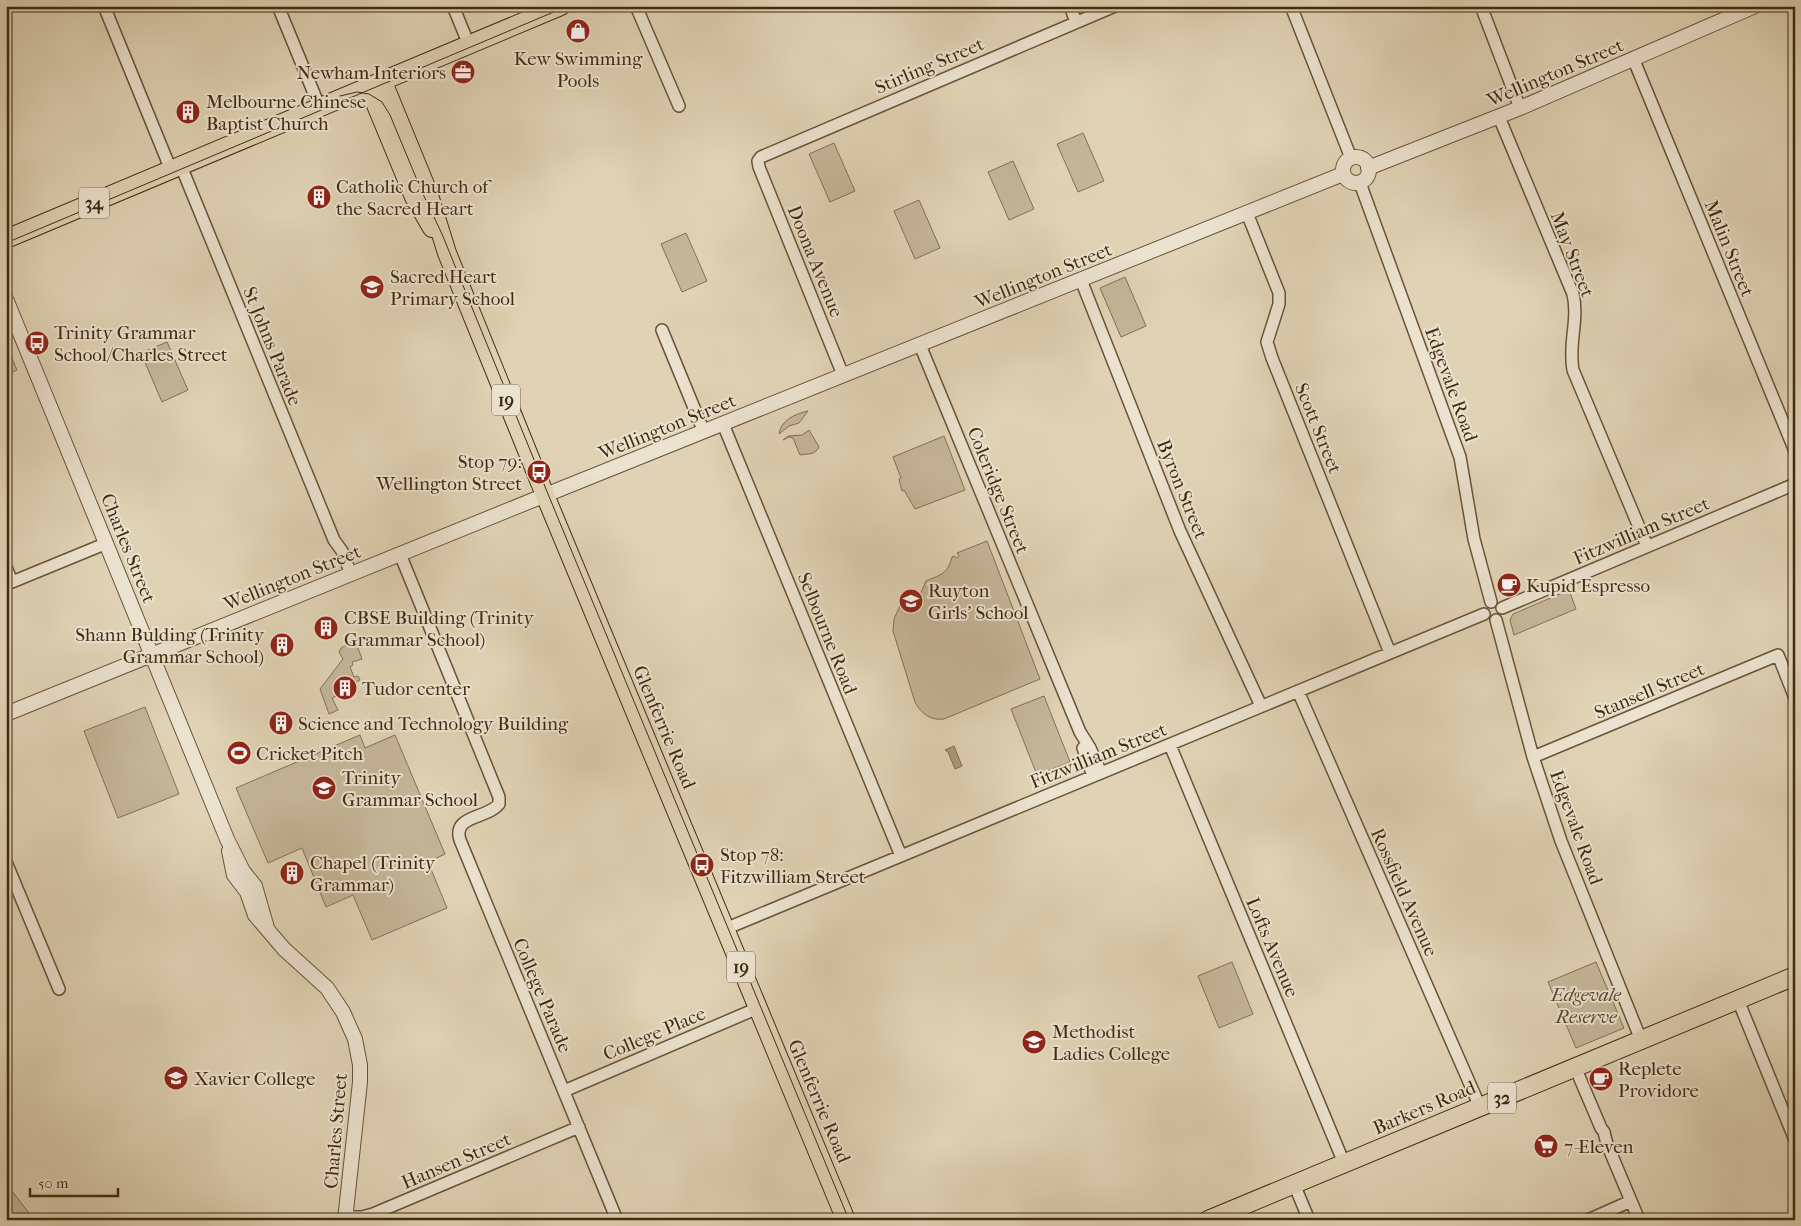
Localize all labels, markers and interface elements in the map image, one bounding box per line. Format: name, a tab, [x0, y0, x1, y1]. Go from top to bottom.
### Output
shop icon: Kew Swimming Pools	[565, 18, 591, 44]
street label: Stirling Street	[872, 33, 987, 99]
street label: Wellington Street	[1483, 34, 1627, 112]
place label: Kew Swimming Pools	[514, 48, 643, 92]
office icon: Newham Interiors	[450, 59, 476, 85]
place label: Newham Interiors	[297, 62, 446, 84]
place label: Melbourne Chinese Baptist Church	[206, 91, 366, 135]
building icon: Melbourne Chinese Baptist Church	[175, 99, 201, 125]
place label: Catholic Church of the Sacred Heart	[336, 176, 492, 220]
building icon: Catholic Church of the Sacred Heart	[306, 184, 332, 210]
road number: 34	[79, 188, 109, 218]
street label: Malin Street	[1700, 197, 1759, 300]
street label: Doona Avenue	[783, 202, 848, 321]
street label: May Street	[1546, 208, 1599, 301]
street label: Wellington Street	[971, 238, 1115, 314]
place label: Sacred Heart Primary School	[390, 266, 515, 310]
school or university icon: Sacred Heart Primary School	[359, 274, 385, 300]
street label: St Johns Parade	[238, 284, 306, 409]
place label: Trinity Grammar School/Charles Street	[54, 322, 228, 366]
street label: Edgevale Road	[1420, 324, 1482, 445]
bus stop icon: Trinity Grammar School/Charles Street	[24, 330, 50, 356]
street label: Scott Street	[1290, 380, 1346, 477]
road number: 19	[492, 384, 520, 416]
street label: Wellington Street	[595, 389, 739, 465]
street label: Coleridge Street	[963, 424, 1034, 557]
street label: Byron Street	[1152, 436, 1212, 542]
place label: Stop 79: Wellington Street	[375, 451, 522, 495]
bus stop icon: Stop 79: Wellington Street	[526, 459, 552, 485]
street label: Charles Street	[96, 490, 160, 606]
street label: Fitzwilliam Street	[1570, 492, 1713, 569]
street label: Wellington Street	[220, 540, 364, 616]
street label: Selbourne Road	[793, 569, 862, 698]
cafe icon: Kupid Espresso	[1496, 572, 1522, 598]
place label: Kupid Espresso	[1526, 575, 1650, 597]
place label: Ruyton Girls' School	[928, 580, 1029, 624]
school or university icon: Ruyton Girls' School	[898, 588, 924, 614]
place label: CBSE Building (Trinity Grammar School)	[344, 607, 535, 651]
building icon: CBSE Building (Trinity Grammar School)	[313, 615, 339, 641]
place label: Shann Bulding (Trinity Grammar School)	[75, 624, 265, 668]
building icon: Shann Bulding (Trinity Grammar School)	[269, 632, 295, 658]
street label: Stansell Street	[1591, 658, 1708, 724]
street label: Glenferrie Road	[628, 662, 700, 793]
building icon: Tudor center	[332, 675, 358, 701]
place label: Tudor center	[362, 678, 471, 700]
building icon: Science and Technology Building	[268, 710, 294, 736]
place label: Science and Technology Building	[298, 713, 569, 735]
street label: Fitzwilliam Street	[1027, 718, 1170, 793]
sports icon: Cricket Pitch	[226, 740, 252, 766]
place label: Cricket Pitch	[256, 743, 363, 765]
place label: Trinity Grammar School	[342, 767, 478, 811]
street label: Edgevale Road	[1545, 767, 1607, 888]
school or university icon: Trinity Grammar School	[311, 775, 337, 801]
street label: Rossfield Avenue	[1366, 825, 1442, 960]
place label: Stop 78: Fitzwilliam Street	[720, 844, 866, 888]
place label: Chapel (Trinity Grammar)	[310, 852, 436, 896]
bus stop icon: Stop 78: Fitzwilliam Street	[689, 852, 715, 878]
building icon: Chapel (Trinity Grammar)	[279, 860, 305, 886]
street label: Lofts Avenue	[1241, 894, 1303, 1001]
street label: College Parade	[508, 935, 576, 1056]
road number: 19	[727, 952, 755, 982]
park label: Edgevale Reserve	[1550, 984, 1622, 1028]
street label: College Place	[600, 1003, 709, 1065]
place label: Methodist Ladies College	[1052, 1021, 1170, 1065]
school or university icon: Methodist Ladies College	[1021, 1029, 1047, 1055]
street label: Glenferrie Road	[783, 1036, 855, 1167]
place label: Replete Providore	[1618, 1058, 1699, 1102]
school or university icon: Xavier College	[163, 1065, 189, 1091]
cafe icon: Replete Providore	[1588, 1066, 1614, 1092]
place label: Xavier College	[194, 1068, 315, 1090]
street label: Charles Street	[320, 1072, 352, 1190]
street label: Barkers Road	[1370, 1076, 1480, 1139]
road number: 32	[1488, 1082, 1516, 1114]
street label: Hansen Street	[398, 1128, 515, 1194]
supermarket icon: 7-Eleven	[1533, 1133, 1559, 1159]
place label: 7-Eleven	[1564, 1136, 1634, 1158]
scale bar	[30, 1166, 118, 1198]
text: 50 m	[38, 1174, 69, 1192]

